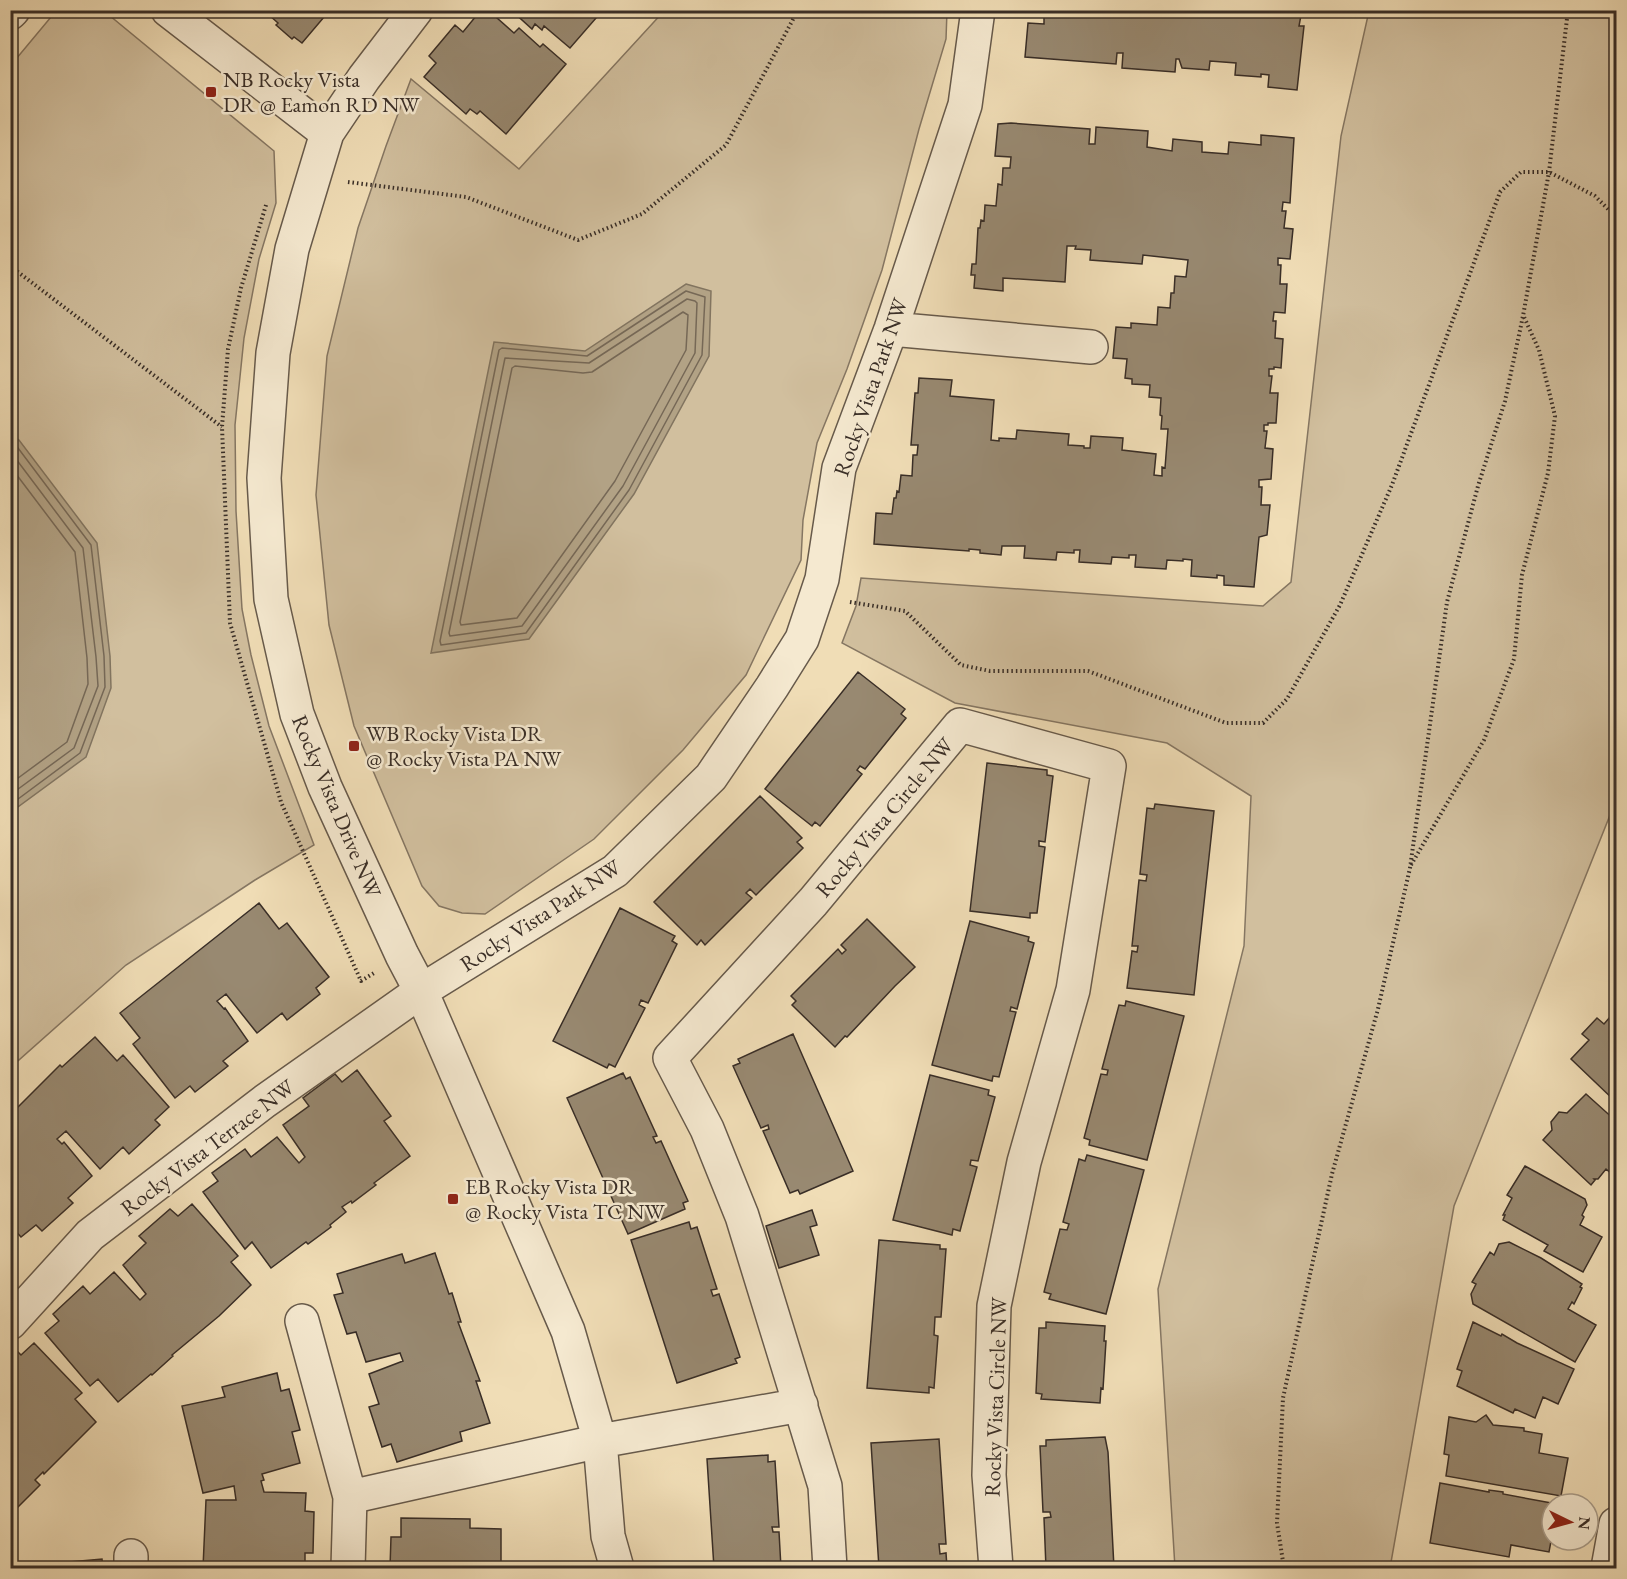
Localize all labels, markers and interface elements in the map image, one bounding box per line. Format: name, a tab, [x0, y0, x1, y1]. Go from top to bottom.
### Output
place label: NB Rocky Vista DR @ Eamon RD NW	[223, 65, 420, 119]
marker: NB Rocky Vista DR @ Eamon RD NW	[204, 85, 218, 99]
street label: Rocky Vista Park NW	[826, 294, 915, 480]
street label: Rocky Vista Drive NW	[285, 710, 388, 903]
place label: WB Rocky Vista DR @ Rocky Vista PA NW	[366, 719, 562, 773]
street label: Rocky Vista Circle NW	[809, 731, 960, 903]
marker: WB Rocky Vista DR @ Rocky Vista PA NW	[347, 739, 361, 753]
street label: Rocky Vista Park NW	[454, 852, 627, 978]
street label: Rocky Vista Terrace NW	[115, 1072, 301, 1222]
place label: EB Rocky Vista DR @ Rocky Vista TC NW	[465, 1172, 665, 1226]
marker: EB Rocky Vista DR @ Rocky Vista TC NW	[446, 1192, 460, 1206]
street label: Rocky Vista Circle NW	[978, 1296, 1014, 1497]
north arrow	[1540, 1492, 1600, 1552]
text: N	[1573, 1516, 1595, 1531]

